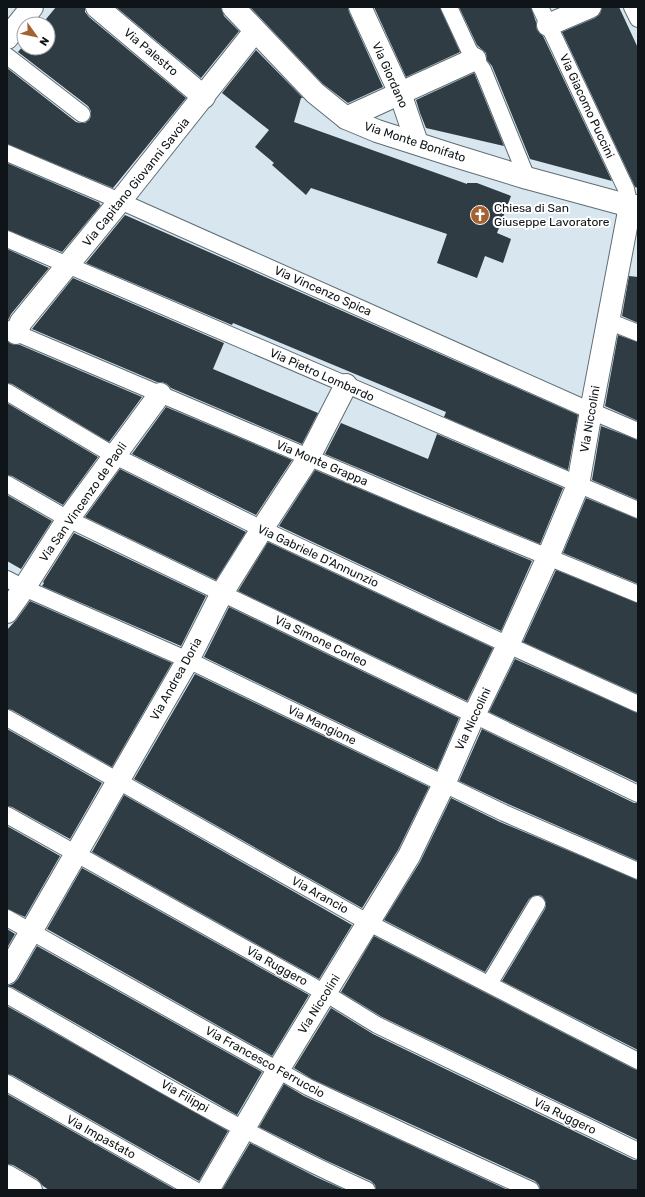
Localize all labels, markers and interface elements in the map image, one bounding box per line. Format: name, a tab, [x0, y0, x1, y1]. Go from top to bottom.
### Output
north arrow	[16, 16, 56, 56]
street label: Via Palestro	[121, 25, 181, 79]
text: N	[36, 34, 52, 48]
street label: Via Giordano	[369, 40, 411, 110]
street label: Via Giacomo Puccini	[557, 52, 617, 160]
street label: Via Capitano Giovanni Savoia	[80, 115, 192, 249]
street label: Via Monte Bonifato	[362, 119, 468, 165]
place label: Chiesa di San Giuseppe Lavoratore	[494, 201, 610, 229]
church icon: Chiesa di San Giuseppe Lavoratore	[469, 204, 491, 226]
street label: Via Vincenzo Spica	[272, 263, 374, 319]
street label: Via Pietro Lombardo	[268, 346, 377, 404]
street label: Via Niccolini	[577, 384, 603, 454]
street label: Via Monte Grappa	[274, 437, 370, 489]
street label: Via San Vincenzo de Paoli	[36, 440, 130, 564]
street label: Via Gabriele D'Annunzio	[255, 522, 381, 590]
street label: Via Simone Corleo	[272, 613, 370, 669]
street label: Via Andrea Doria	[147, 635, 205, 723]
street label: Via Niccolini	[452, 685, 494, 753]
street label: Via Mangione	[285, 702, 359, 748]
street label: Via Arancio	[289, 874, 351, 916]
street label: Via Ruggero	[244, 943, 310, 989]
street label: Via Niccolini	[295, 972, 343, 1036]
street label: Via Francesco Ferruccio	[203, 1023, 327, 1101]
street label: Via Filippi	[158, 1077, 212, 1115]
street label: Via Ruggero	[531, 1095, 599, 1137]
street label: Via Impastato	[64, 1112, 138, 1162]

